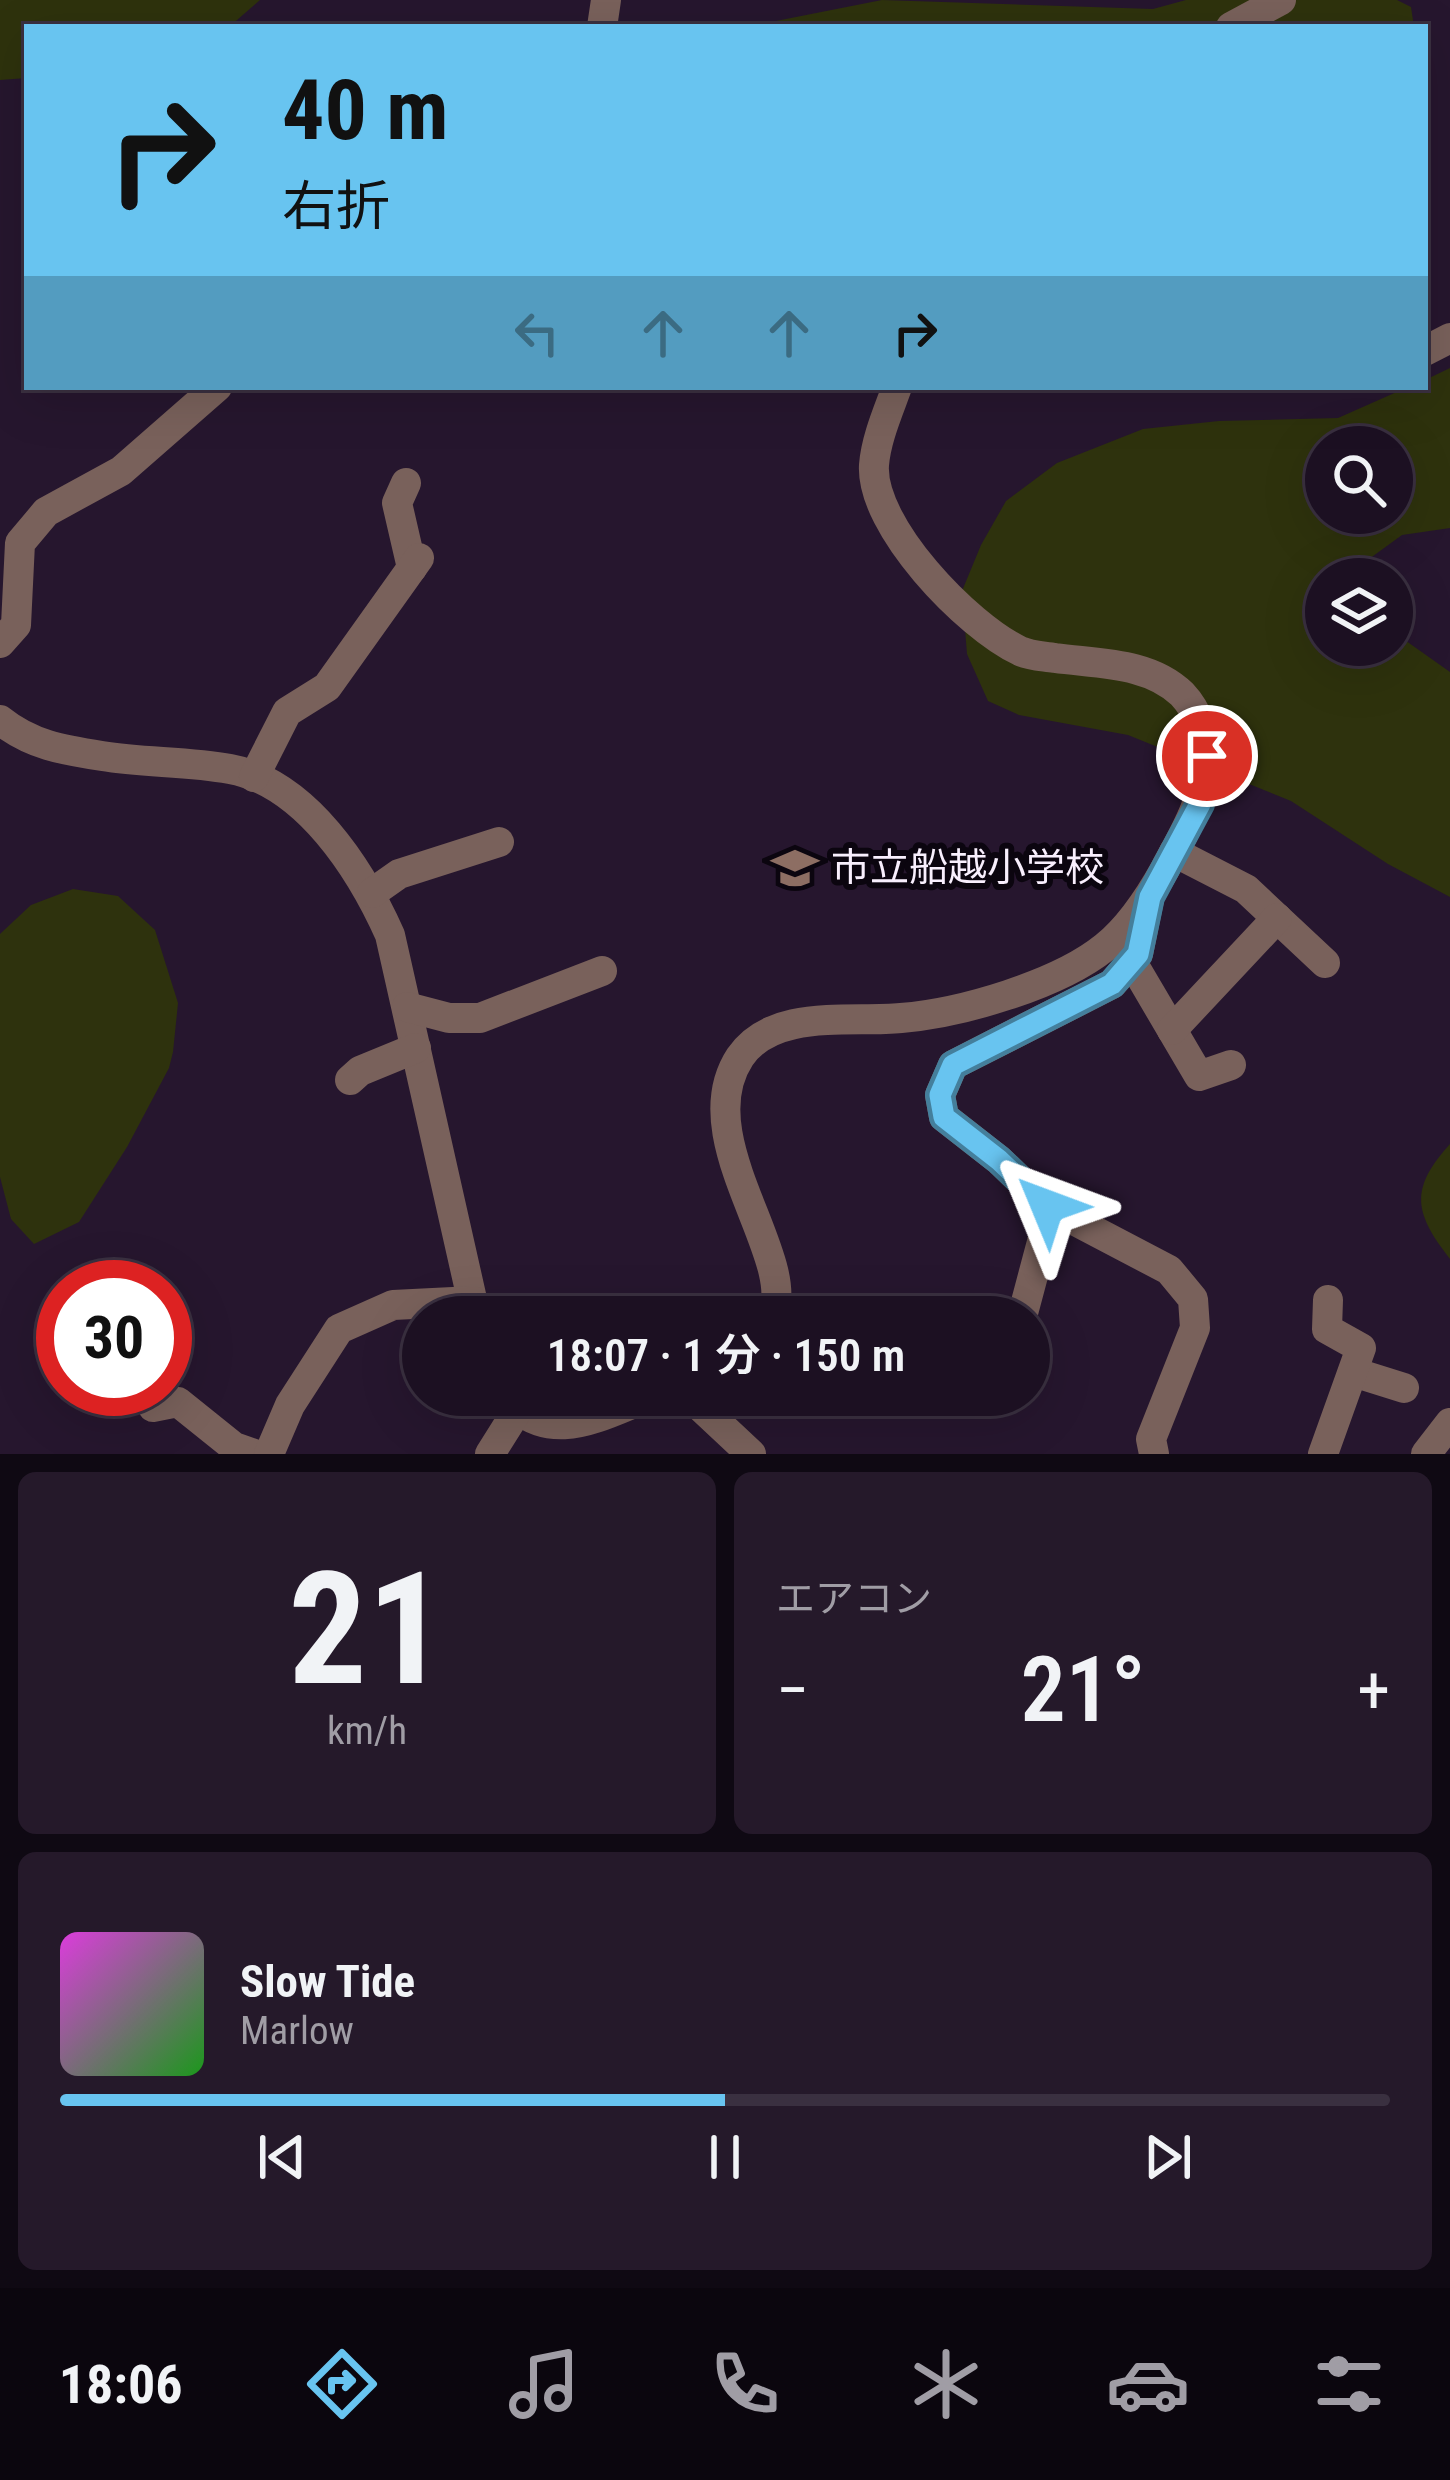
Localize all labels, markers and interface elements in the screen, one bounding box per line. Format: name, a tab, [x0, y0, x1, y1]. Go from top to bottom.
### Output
text: 40 m	[282, 61, 449, 160]
icon: right	[84, 72, 240, 228]
text: 右折	[282, 175, 390, 238]
icon: left	[504, 300, 570, 366]
icon: ahead	[630, 300, 696, 366]
icon: ahead	[756, 300, 822, 366]
icon: right	[882, 300, 948, 366]
map controls	[1305, 426, 1413, 666]
button: search	[1305, 426, 1413, 534]
button: layers	[1305, 558, 1413, 666]
pin	[1156, 705, 1258, 807]
icon: arrive	[1174, 723, 1240, 789]
school or university icon: 市立船越小学校	[770, 843, 820, 893]
place label: 市立船越小学校	[831, 845, 1104, 891]
position arrow	[984, 1143, 1110, 1269]
speed limit sign: 30	[36, 1260, 192, 1416]
text: 18:07 · 1 分 · 150 m	[547, 1329, 905, 1382]
text: 21	[288, 1538, 446, 1721]
text: エアコン	[776, 1576, 932, 1622]
text: 21°	[1020, 1638, 1146, 1743]
text: −	[776, 1652, 809, 1729]
text: +	[1357, 1652, 1390, 1729]
text: km/h	[327, 1708, 407, 1754]
text: Slow Tide	[240, 1955, 415, 2008]
text: Marlow	[240, 2008, 354, 2054]
icon: previous	[249, 2124, 315, 2190]
icon: pause	[692, 2124, 758, 2190]
icon: next	[1135, 2124, 1201, 2190]
icon: directions	[300, 2342, 384, 2426]
icon: music	[502, 2342, 586, 2426]
icon: phone	[703, 2342, 787, 2426]
icon: climate	[904, 2342, 988, 2426]
icon: car	[1106, 2342, 1190, 2426]
icon: filters	[1307, 2342, 1391, 2426]
text: 18:06	[59, 2353, 183, 2416]

